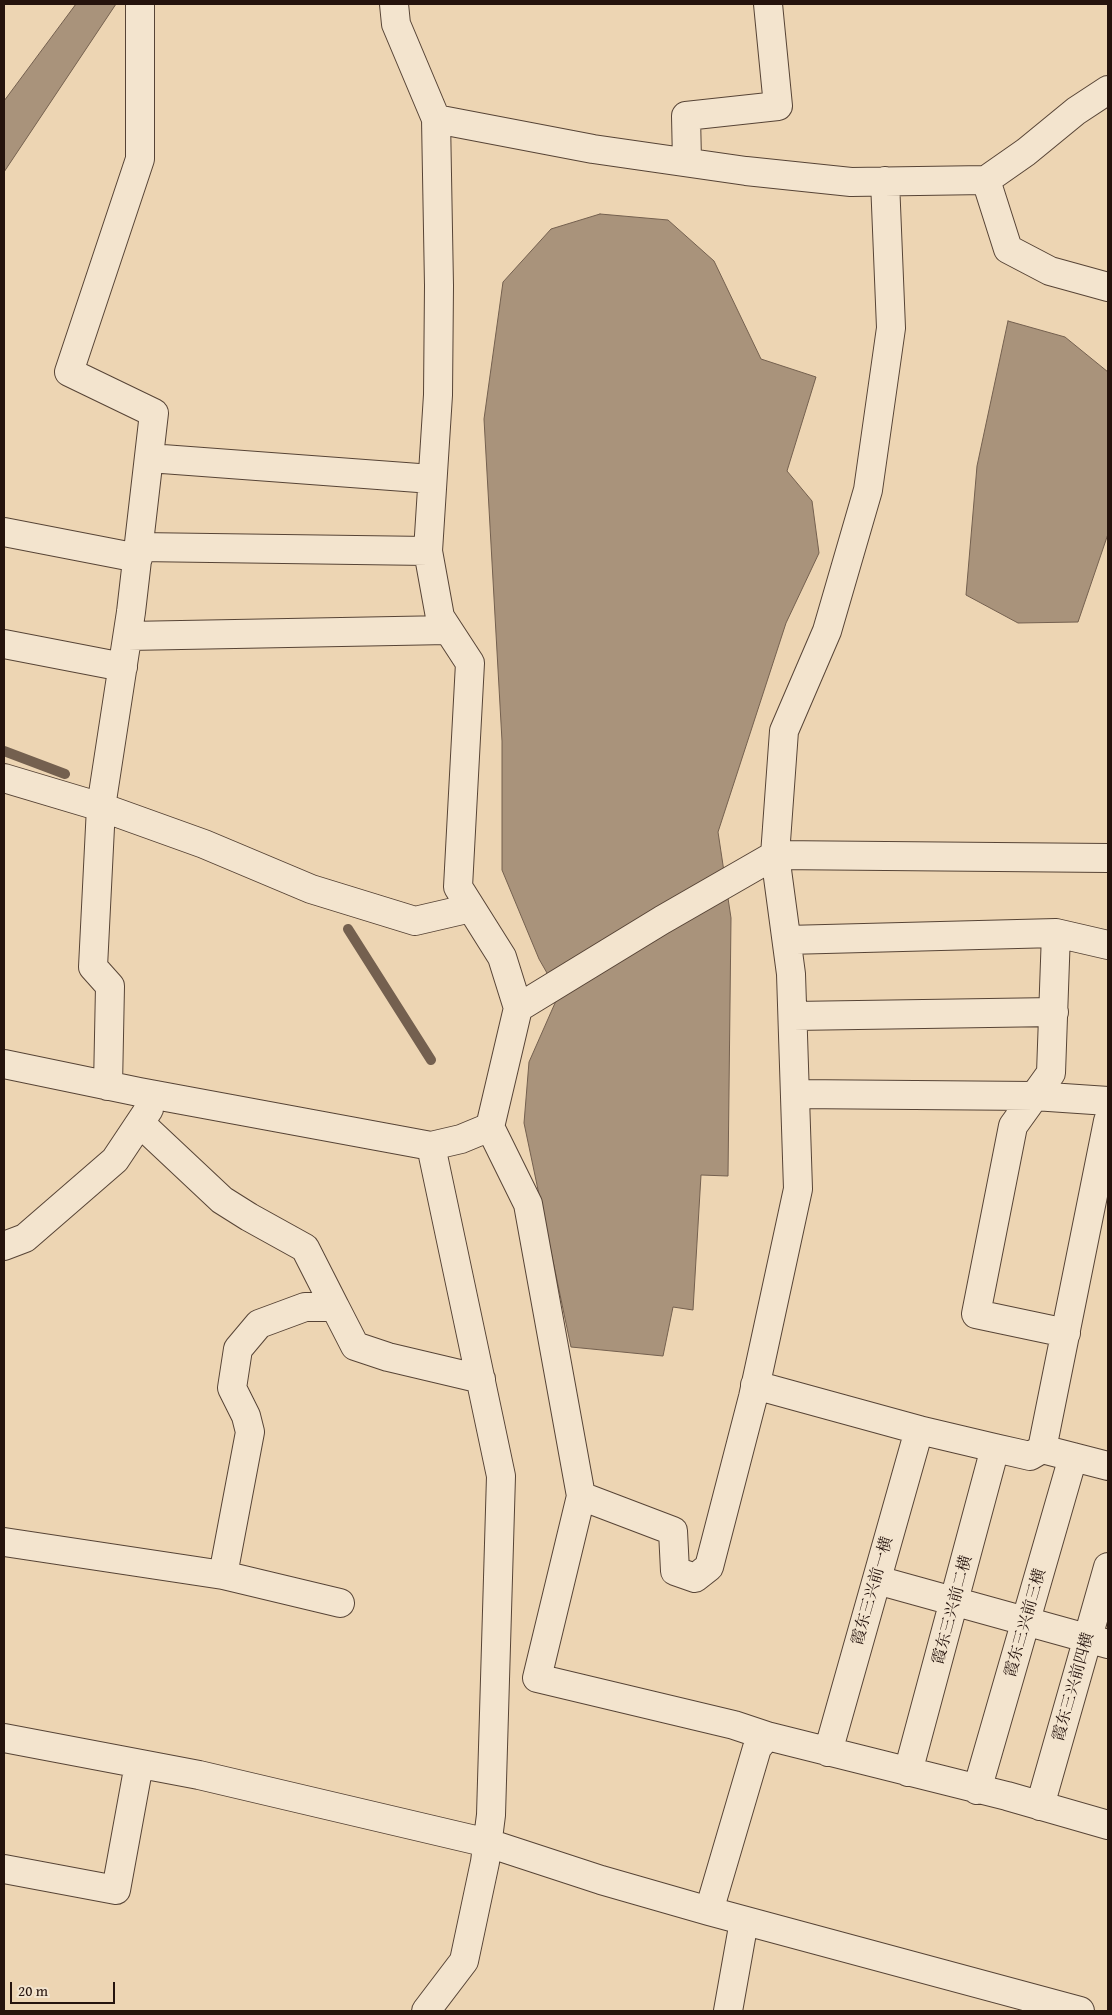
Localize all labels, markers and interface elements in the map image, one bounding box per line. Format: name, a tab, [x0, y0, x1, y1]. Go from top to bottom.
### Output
street label: 霞东三兴前一横	[848, 1535, 898, 1647]
street label: 霞东三兴前二横	[929, 1553, 977, 1667]
street label: 霞东三兴前三横	[1001, 1567, 1051, 1679]
street label: 霞东三兴前四横	[1049, 1631, 1099, 1743]
scale bar	[12, 1972, 118, 2004]
text: 20 m	[18, 1980, 48, 2001]

